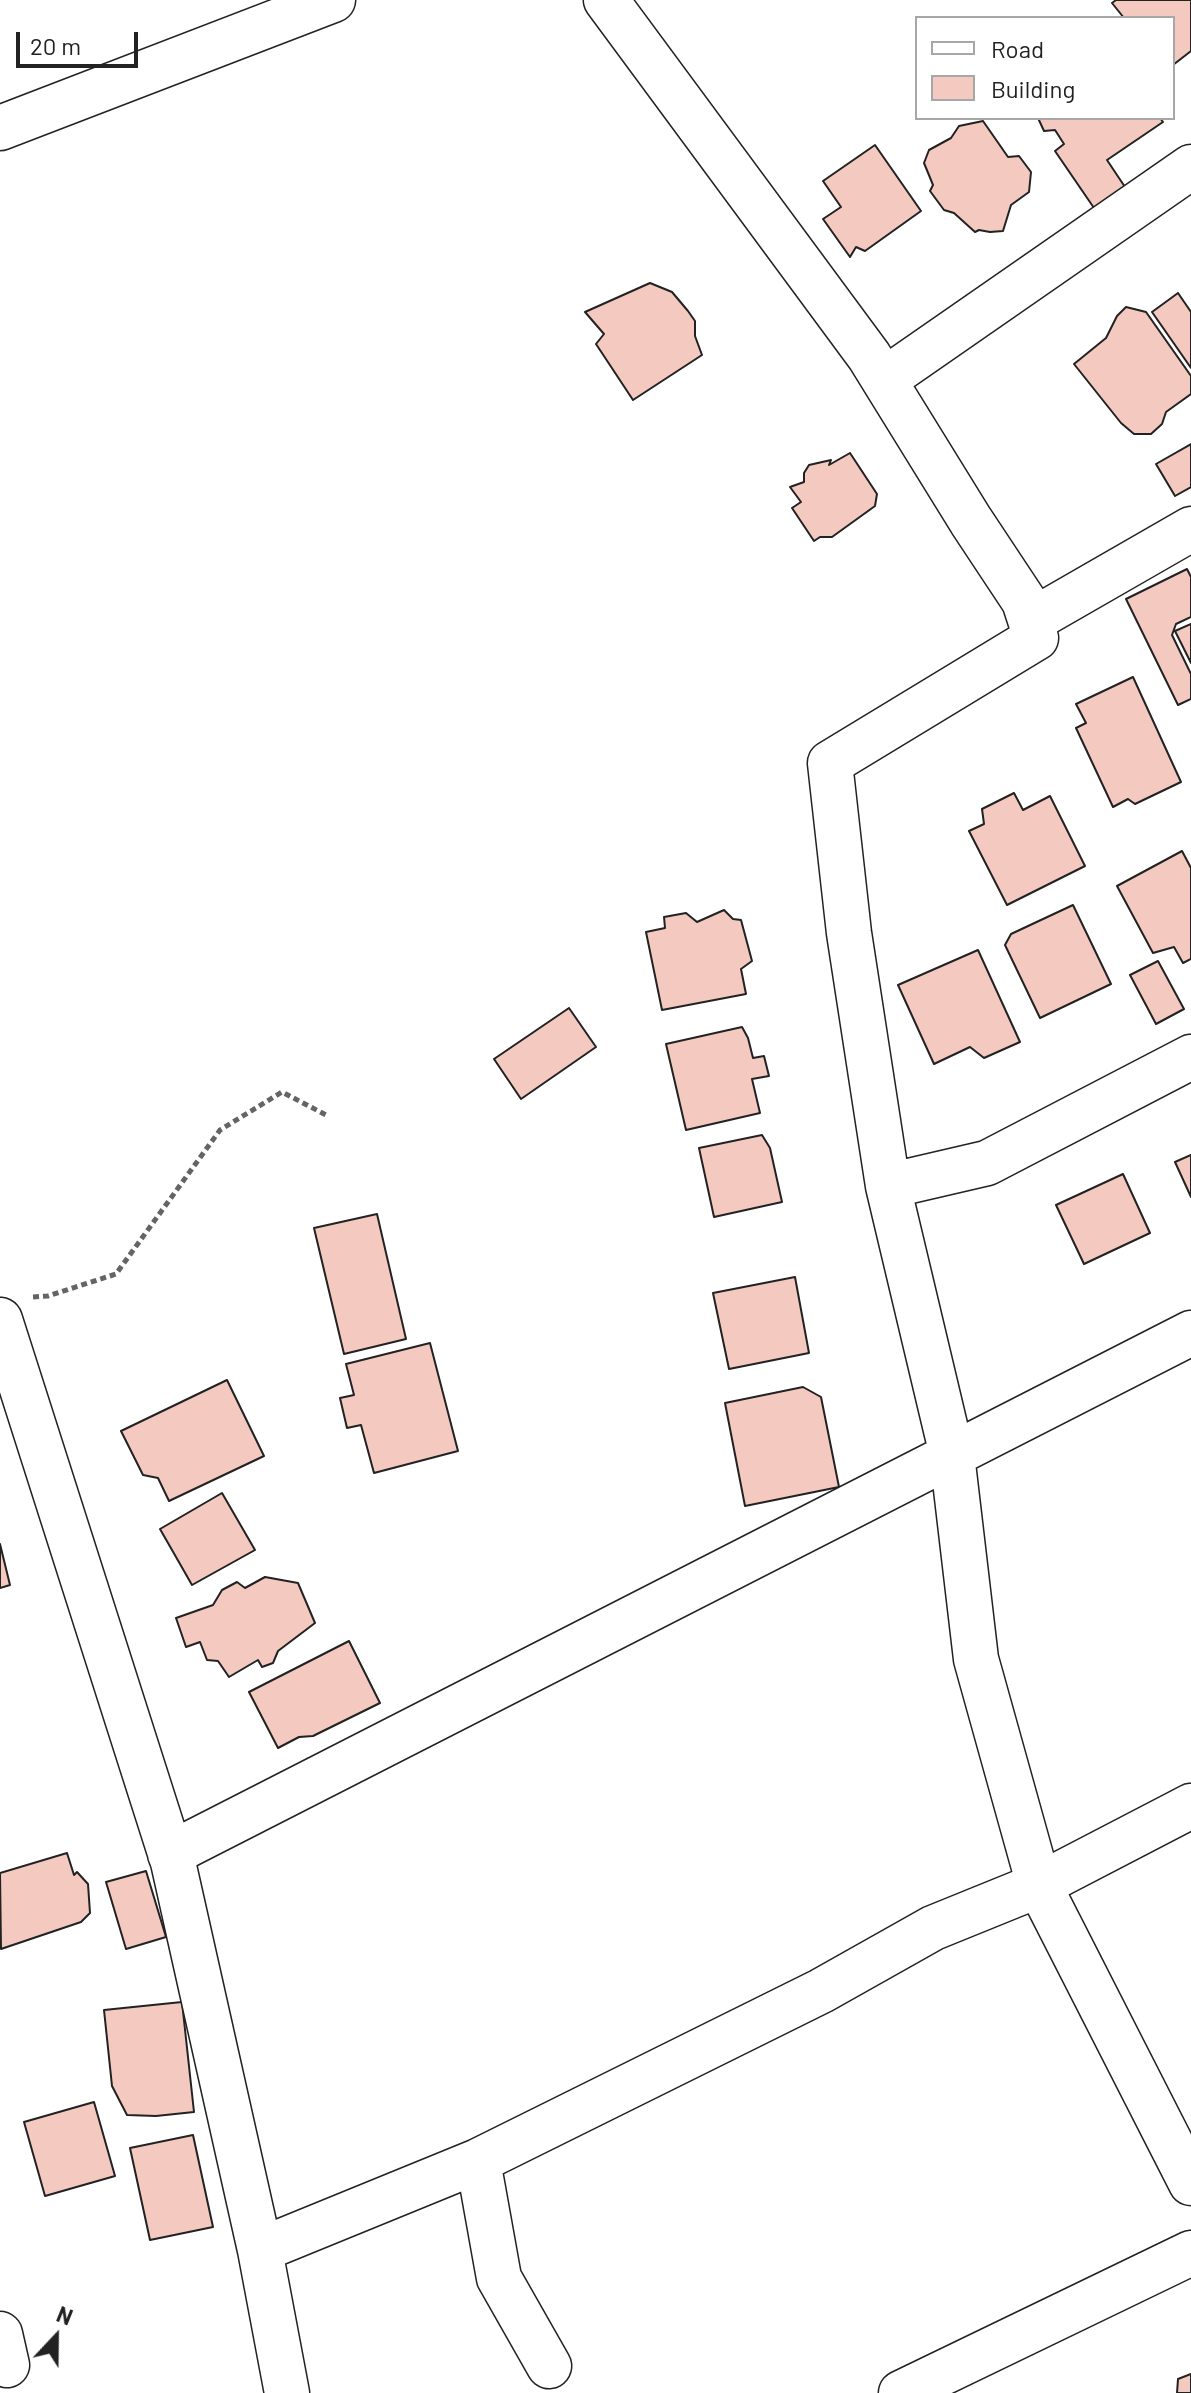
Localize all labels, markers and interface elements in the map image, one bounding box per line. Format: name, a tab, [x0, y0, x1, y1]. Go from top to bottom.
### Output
scale bar	[20, 16, 142, 66]
legend	[915, 16, 1175, 120]
text: 20 m	[30, 31, 81, 60]
text: Road	[991, 34, 1044, 63]
text: Building	[991, 74, 1075, 103]
north arrow	[16, 2297, 96, 2377]
text: N	[53, 2300, 77, 2330]

